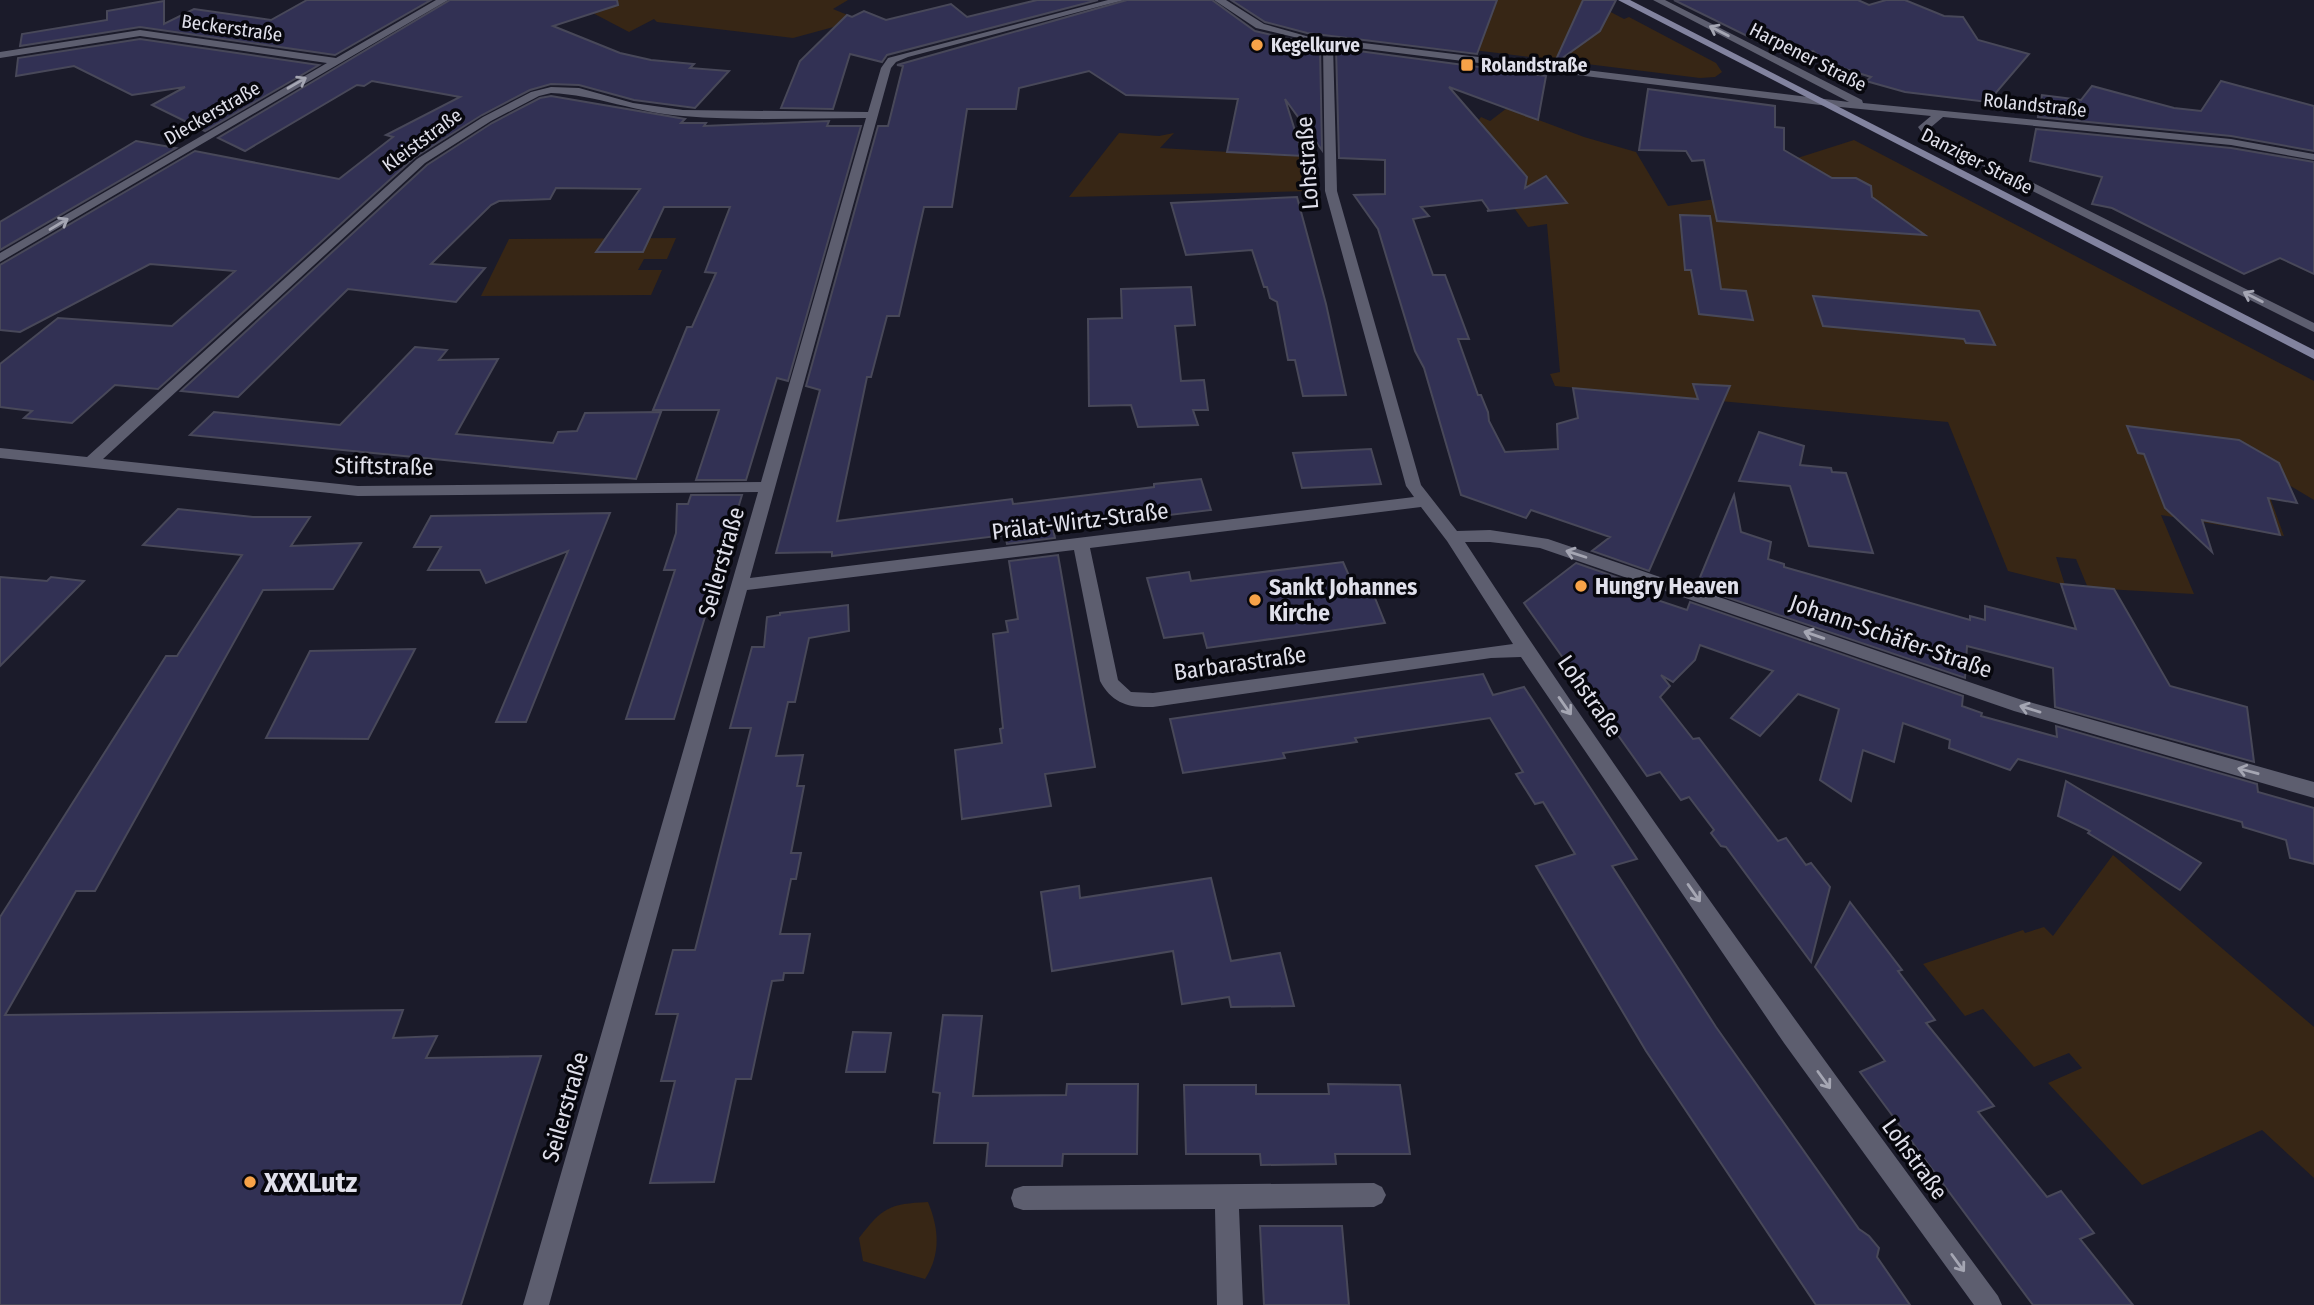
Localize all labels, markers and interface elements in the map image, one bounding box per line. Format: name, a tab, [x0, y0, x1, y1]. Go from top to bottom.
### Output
street label: Beckerstraße	[180, 10, 284, 46]
street label: Harpener Straße	[1746, 18, 1870, 96]
one-way arrow	[1709, 23, 1730, 37]
place label: Kegelkurve	[1271, 34, 1360, 57]
marker: Kegelkurve	[1249, 37, 1265, 53]
place label: Rolandstraße	[1481, 54, 1588, 77]
marker: Rolandstraße	[1459, 57, 1475, 73]
street label: Dieckerstraße	[160, 76, 264, 150]
one-way arrow	[287, 76, 307, 90]
street label: Rolandstraße	[1982, 88, 2088, 122]
street label: Kleiststraße	[378, 103, 466, 177]
street label: Lohstraße	[1290, 115, 1324, 211]
street label: Danziger Straße	[1917, 123, 2037, 199]
one-way arrow	[48, 216, 68, 230]
one-way arrow	[2243, 290, 2264, 304]
street label: Stiftstraße	[334, 451, 434, 481]
street label: Prälat-Wirtz-Straße	[990, 496, 1170, 546]
street label: Seilerstraße	[692, 504, 750, 620]
one-way arrow	[1565, 547, 1587, 559]
place label: Hungry Heaven	[1595, 572, 1739, 600]
place label: Sankt Johannes Kirche	[1269, 573, 1417, 627]
marker: Hungry Heaven	[1573, 578, 1589, 594]
street label: Johann-Schäfer-Straße	[1786, 588, 1996, 684]
marker: Sankt Johannes Kirche	[1247, 592, 1263, 608]
one-way arrow	[1804, 628, 1826, 640]
street label: Barbarastraße	[1172, 640, 1308, 686]
street label: Lohstraße	[1552, 650, 1628, 742]
one-way arrow	[1558, 696, 1572, 715]
one-way arrow	[2019, 701, 2041, 714]
one-way arrow	[2237, 764, 2259, 777]
one-way arrow	[1687, 883, 1701, 902]
street label: Seilerstraße	[536, 1049, 594, 1165]
one-way arrow	[1816, 1070, 1831, 1089]
street label: Lohstraße	[1876, 1113, 1954, 1205]
place label: XXXLutz	[263, 1166, 358, 1199]
marker: XXXLutz	[242, 1174, 258, 1190]
one-way arrow	[1951, 1253, 1965, 1272]

